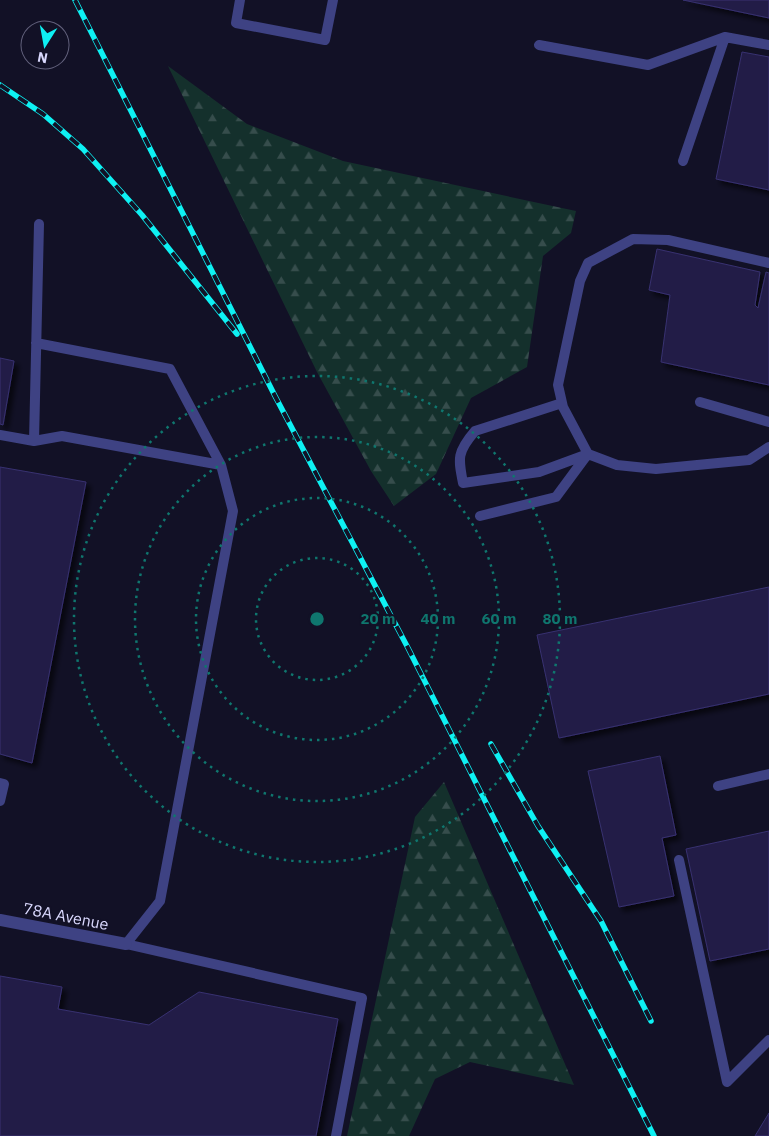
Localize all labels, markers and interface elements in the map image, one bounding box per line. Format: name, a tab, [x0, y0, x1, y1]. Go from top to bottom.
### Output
north arrow	[20, 20, 70, 70]
text: N	[36, 48, 49, 68]
text: 20 m	[361, 609, 395, 628]
text: 40 m	[421, 609, 455, 628]
text: 60 m	[482, 609, 516, 628]
text: 80 m	[543, 609, 577, 628]
centre of rings	[308, 610, 326, 628]
street label: 78A Avenue	[22, 898, 111, 934]

